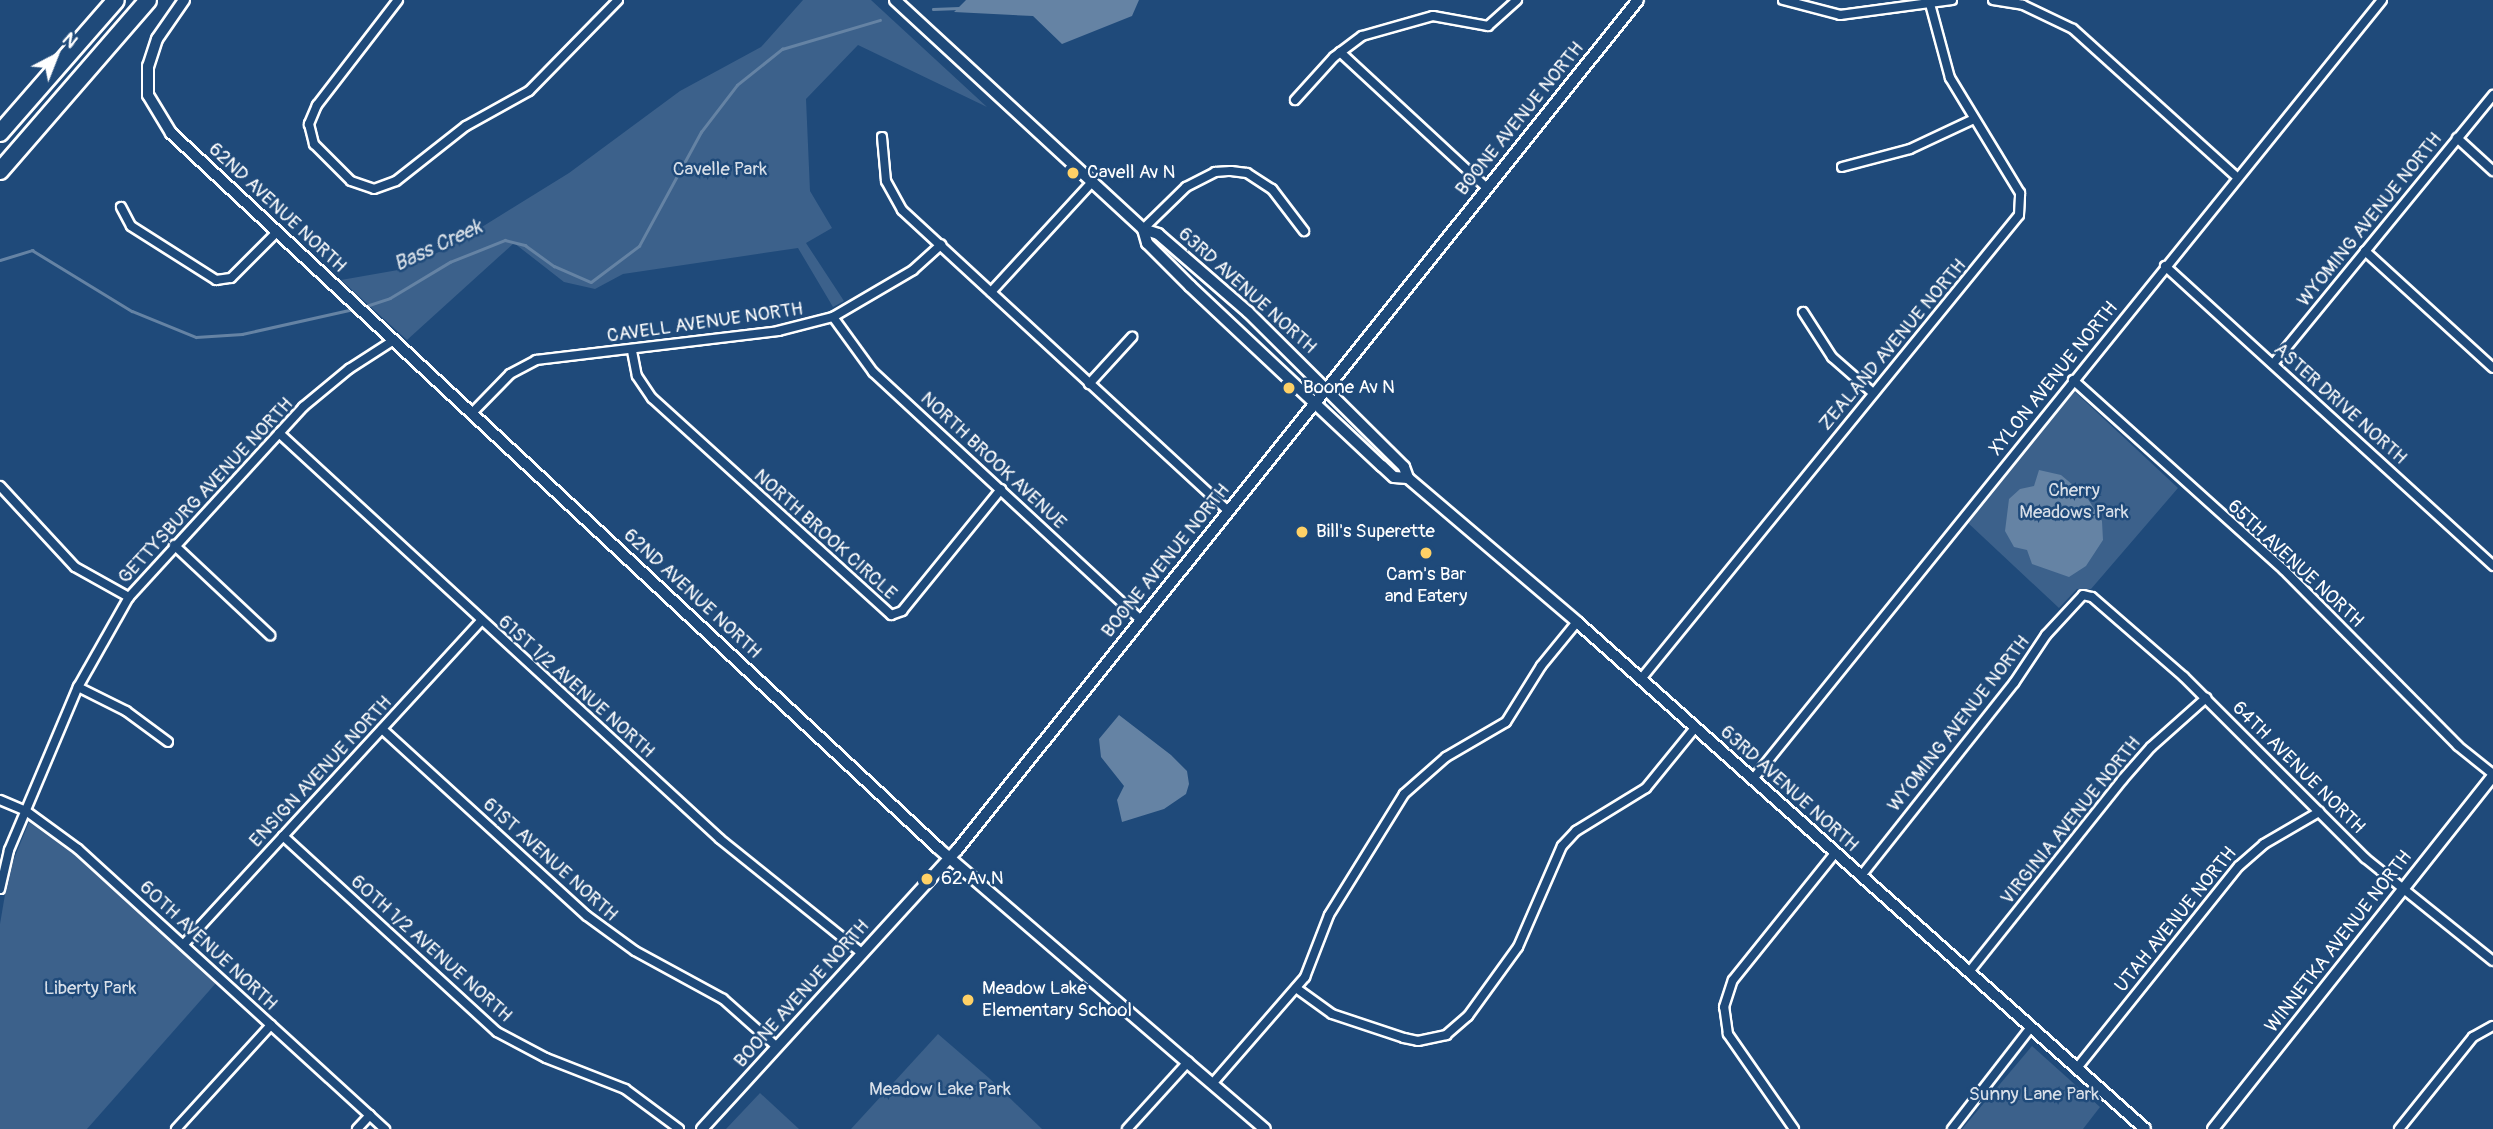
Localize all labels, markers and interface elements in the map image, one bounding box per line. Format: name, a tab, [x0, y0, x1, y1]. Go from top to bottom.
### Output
north arrow	[21, 21, 91, 91]
text: N	[57, 27, 83, 54]
street label: BOONE AVENUE NORTH	[1451, 38, 1589, 200]
street label: WYOMING AVENUE NORTH	[2293, 128, 2447, 312]
street label: 62ND AVENUE NORTH	[203, 138, 351, 278]
park label: Cavelle Park	[673, 159, 767, 181]
place label: Cavell Av N	[1087, 162, 1175, 184]
marker: Cavell Av N	[1065, 165, 1081, 181]
water label: Bass Creek	[390, 215, 486, 277]
street label: 63RD AVENUE NORTH	[1173, 223, 1321, 359]
street label: ZEALAND AVENUE NORTH	[1815, 255, 1971, 435]
street label: CAVELL AVENUE NORTH	[605, 298, 805, 348]
street label: XYLON AVENUE NORTH	[1985, 298, 2123, 460]
street label: ASTER DRIVE NORTH	[2269, 338, 2411, 470]
place label: Boone Av N	[1303, 377, 1395, 399]
marker: Boone Av N	[1281, 380, 1297, 396]
street label: NORTH BROOK AVENUE	[915, 388, 1071, 534]
street label: GETTYSBURG AVENUE NORTH	[114, 393, 298, 589]
street label: NORTH BROOK CIRCLE	[749, 465, 901, 605]
street label: BOONE AVENUE NORTH	[1097, 480, 1235, 642]
park label: Cherry Meadows Park	[2019, 480, 2129, 524]
street label: 65TH AVENUE NORTH	[2222, 495, 2368, 633]
place label: Bill's Superette	[1316, 521, 1435, 543]
street label: 62ND AVENUE NORTH	[618, 524, 766, 664]
marker: Bill's Superette	[1294, 524, 1310, 540]
marker: Cam's Bar and Eatery	[1418, 545, 1434, 561]
place label: Cam's Bar and Eatery	[1385, 564, 1467, 608]
street label: 61ST 1/2 AVENUE NORTH	[493, 611, 659, 763]
street label: WYOMING AVENUE NORTH	[1883, 631, 2035, 817]
street label: ENSIGN AVENUE NORTH	[245, 692, 397, 852]
street label: 64TH AVENUE NORTH	[2227, 697, 2369, 839]
street label: 63RD AVENUE NORTH	[1715, 721, 1863, 857]
street label: VIRGINIA AVENUE NORTH	[1996, 732, 2146, 910]
street label: 61ST AVENUE NORTH	[478, 793, 622, 927]
street label: UTAH AVENUE NORTH	[2110, 843, 2242, 997]
street label: WINNETKA AVENUE NORTH	[2261, 846, 2417, 1038]
place label: 62 Av N	[941, 868, 1004, 890]
street label: 60TH 1/2 AVENUE NORTH	[346, 871, 516, 1027]
marker: 62 Av N	[919, 871, 935, 887]
street label: 60TH AVENUE NORTH	[134, 876, 282, 1016]
street label: BOONE AVENUE NORTH	[730, 915, 874, 1073]
park label: Liberty Park	[44, 978, 136, 1000]
place label: Meadow Lake Elementary School	[982, 978, 1132, 1022]
marker: Meadow Lake Elementary School	[960, 992, 976, 1008]
park label: Meadow Lake Park	[869, 1079, 1011, 1101]
park label: Sunny Lane Park	[1969, 1084, 2099, 1106]

